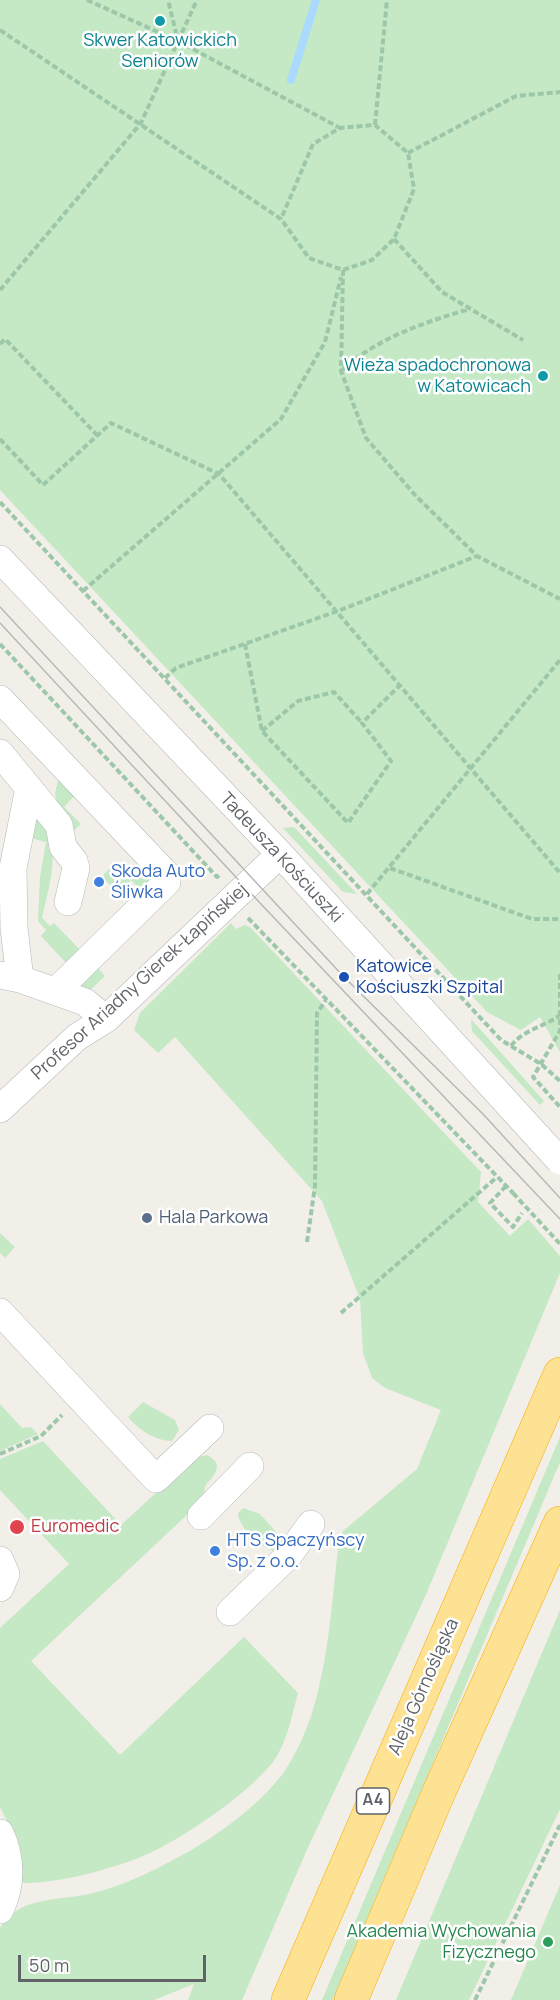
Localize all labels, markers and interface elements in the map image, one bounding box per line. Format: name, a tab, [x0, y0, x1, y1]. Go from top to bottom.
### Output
marker: Skwer Katowickich Seniorów	[153, 14, 167, 28]
place label: Skwer Katowickich Seniorów	[83, 30, 237, 72]
place label: Wieża spadochronowa w Katowicach	[344, 355, 531, 398]
marker: Wieża spadochronowa w Katowicach	[536, 369, 550, 383]
street label: Tadeusza Kościuszki	[215, 788, 347, 928]
place label: Skoda Auto Śliwka	[111, 861, 205, 904]
marker: Skoda Auto Śliwka	[92, 875, 106, 889]
street label: Profesor Ariadny Gierek-Łapińskiej	[27, 879, 253, 1085]
place label: Katowice Kościuszki Szpital	[356, 956, 503, 998]
marker: Katowice Kościuszki Szpital	[337, 970, 351, 984]
place label: Hala Parkowa	[159, 1207, 268, 1229]
marker: Hala Parkowa	[140, 1211, 154, 1225]
place label: Euromedic	[31, 1516, 119, 1538]
marker: Euromedic	[8, 1518, 26, 1536]
place label: HTS Spaczyńscy Sp. z o.o.	[227, 1530, 364, 1572]
marker: HTS Spaczyńscy Sp. z o.o.	[208, 1544, 222, 1558]
street label: Aleja Górnośląska	[384, 1615, 464, 1759]
road number: A4	[356, 1788, 389, 1814]
place label: Akademia Wychowania Fizycznego	[347, 1921, 536, 1964]
marker: Akademia Wychowania Fizycznego	[541, 1935, 555, 1949]
scale bar	[21, 1943, 208, 1981]
text: 50 m	[29, 1953, 69, 1977]

